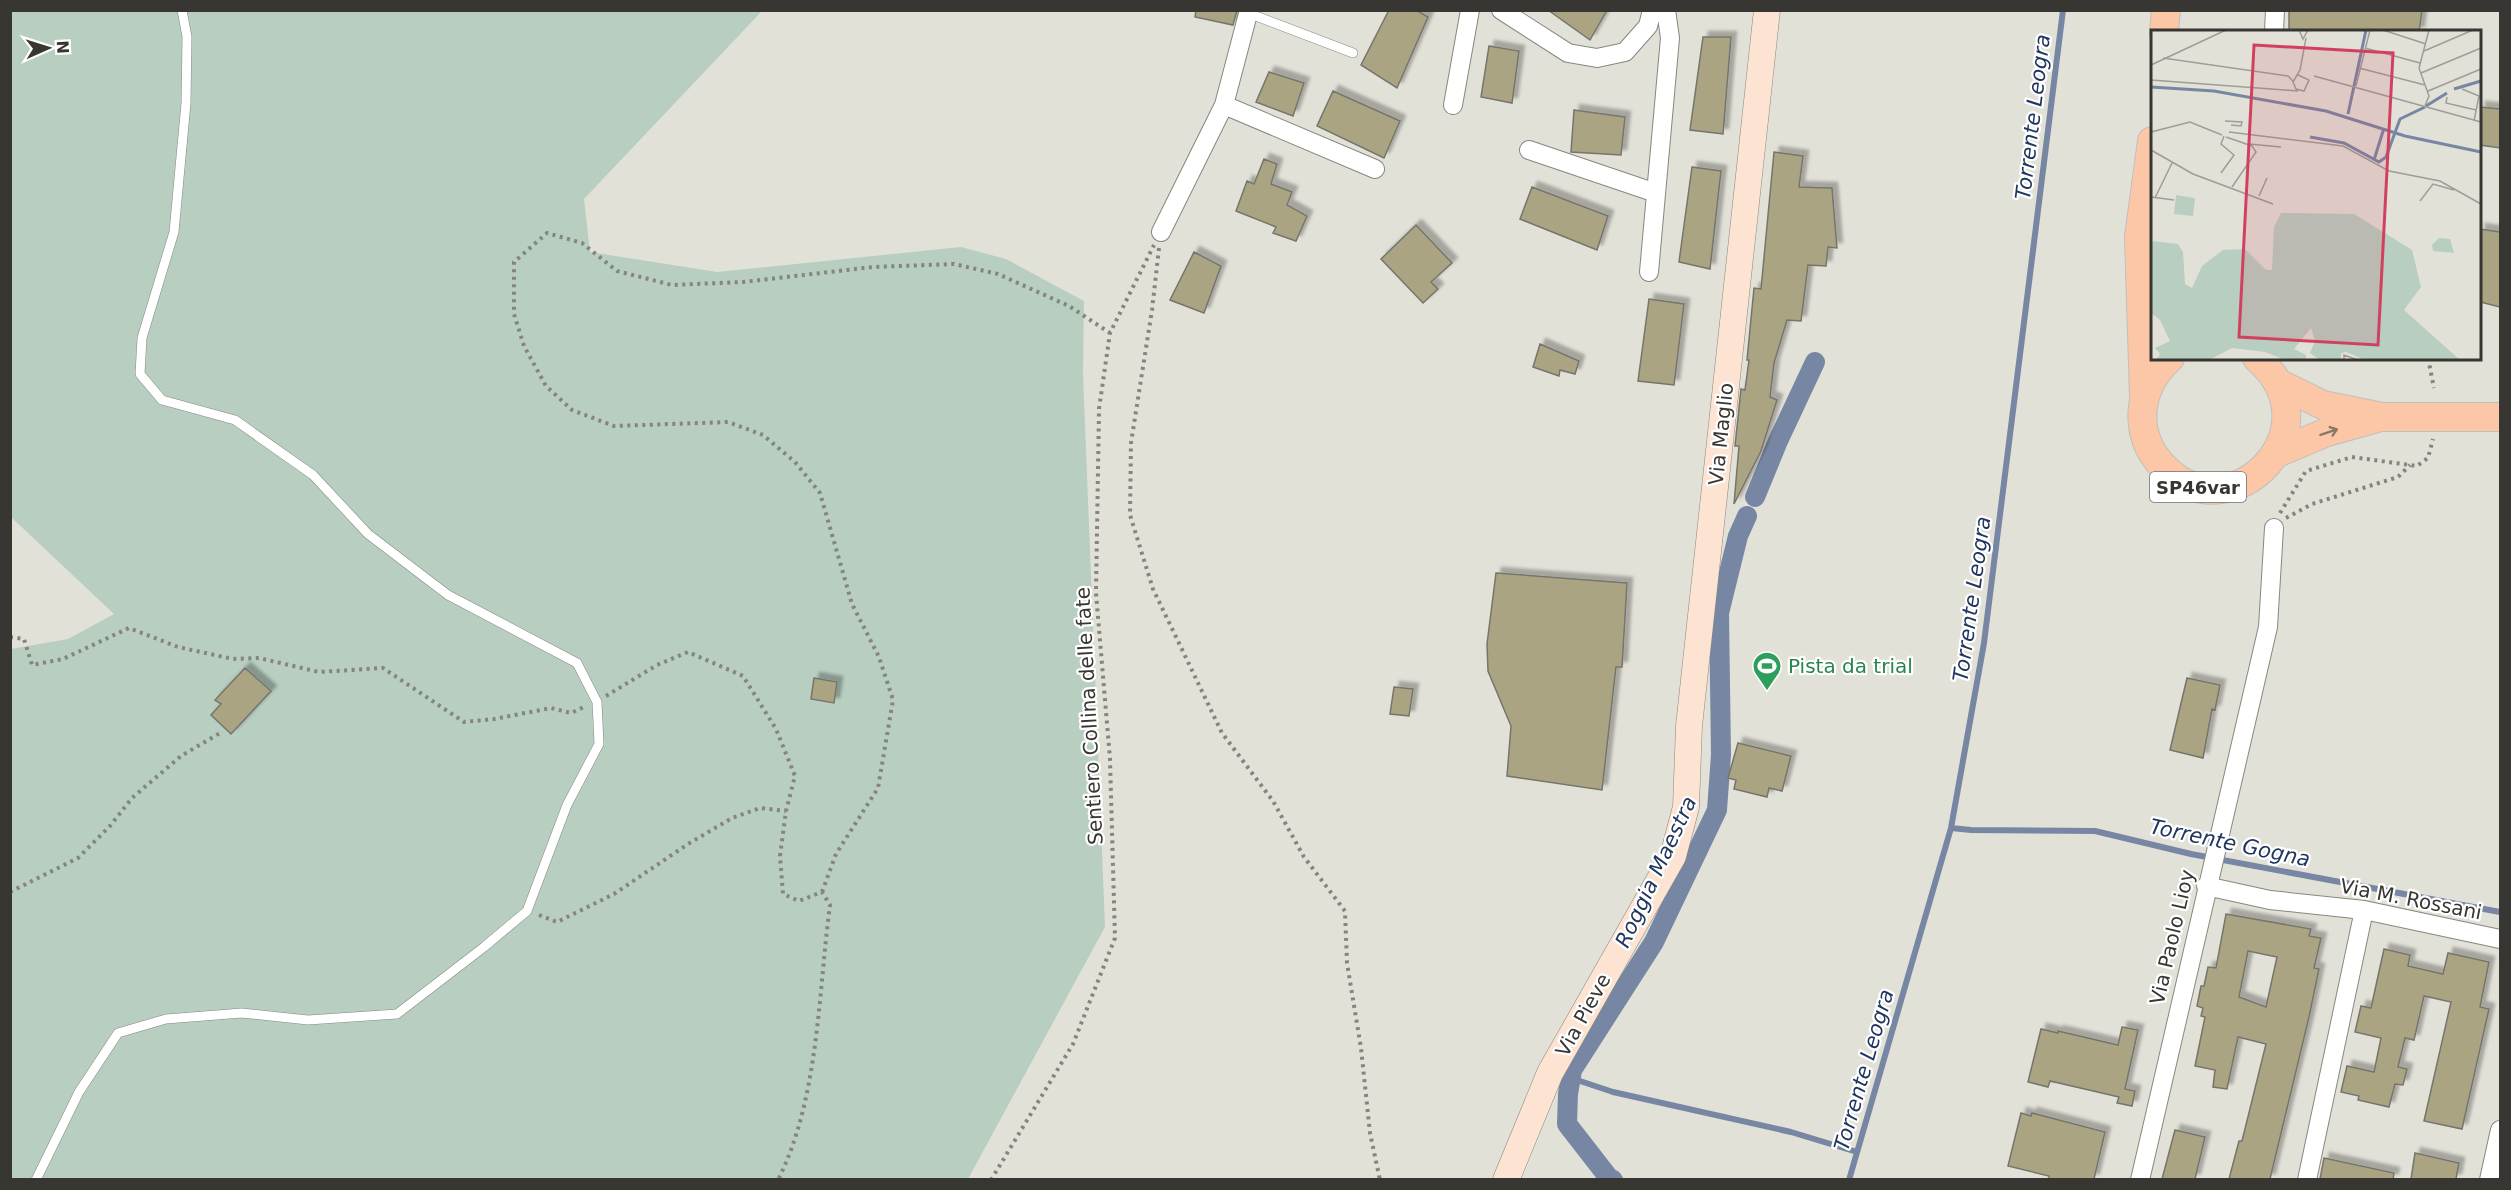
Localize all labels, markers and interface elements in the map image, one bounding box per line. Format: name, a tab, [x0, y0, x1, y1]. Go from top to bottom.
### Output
north arrow	[18, 18, 78, 78]
inset map	[2151, 30, 2481, 360]
water label: Torrente Leogra	[2011, 33, 2055, 201]
text: N	[53, 40, 72, 54]
street label: Via Maglio	[1704, 382, 1738, 486]
one-way arrow	[2319, 426, 2338, 437]
road number: SP46var	[2150, 472, 2246, 502]
water label: Torrente Leogra	[1949, 515, 1995, 683]
street label: Sentiero Collina delle fate	[1070, 586, 1108, 846]
sports icon: Pista da trial	[1751, 650, 1783, 692]
place label: Pista da trial	[1788, 654, 1913, 678]
water label: Roggia Maestra	[1610, 793, 1702, 951]
water label: Torrente Gogna	[2148, 814, 2312, 872]
street label: Via Paolo Lioy	[2145, 867, 2199, 1007]
street label: Via M. Rossani	[2338, 873, 2484, 925]
street label: Via Pieve	[1550, 969, 1616, 1061]
water label: Torrente Leogra	[1829, 987, 1899, 1153]

